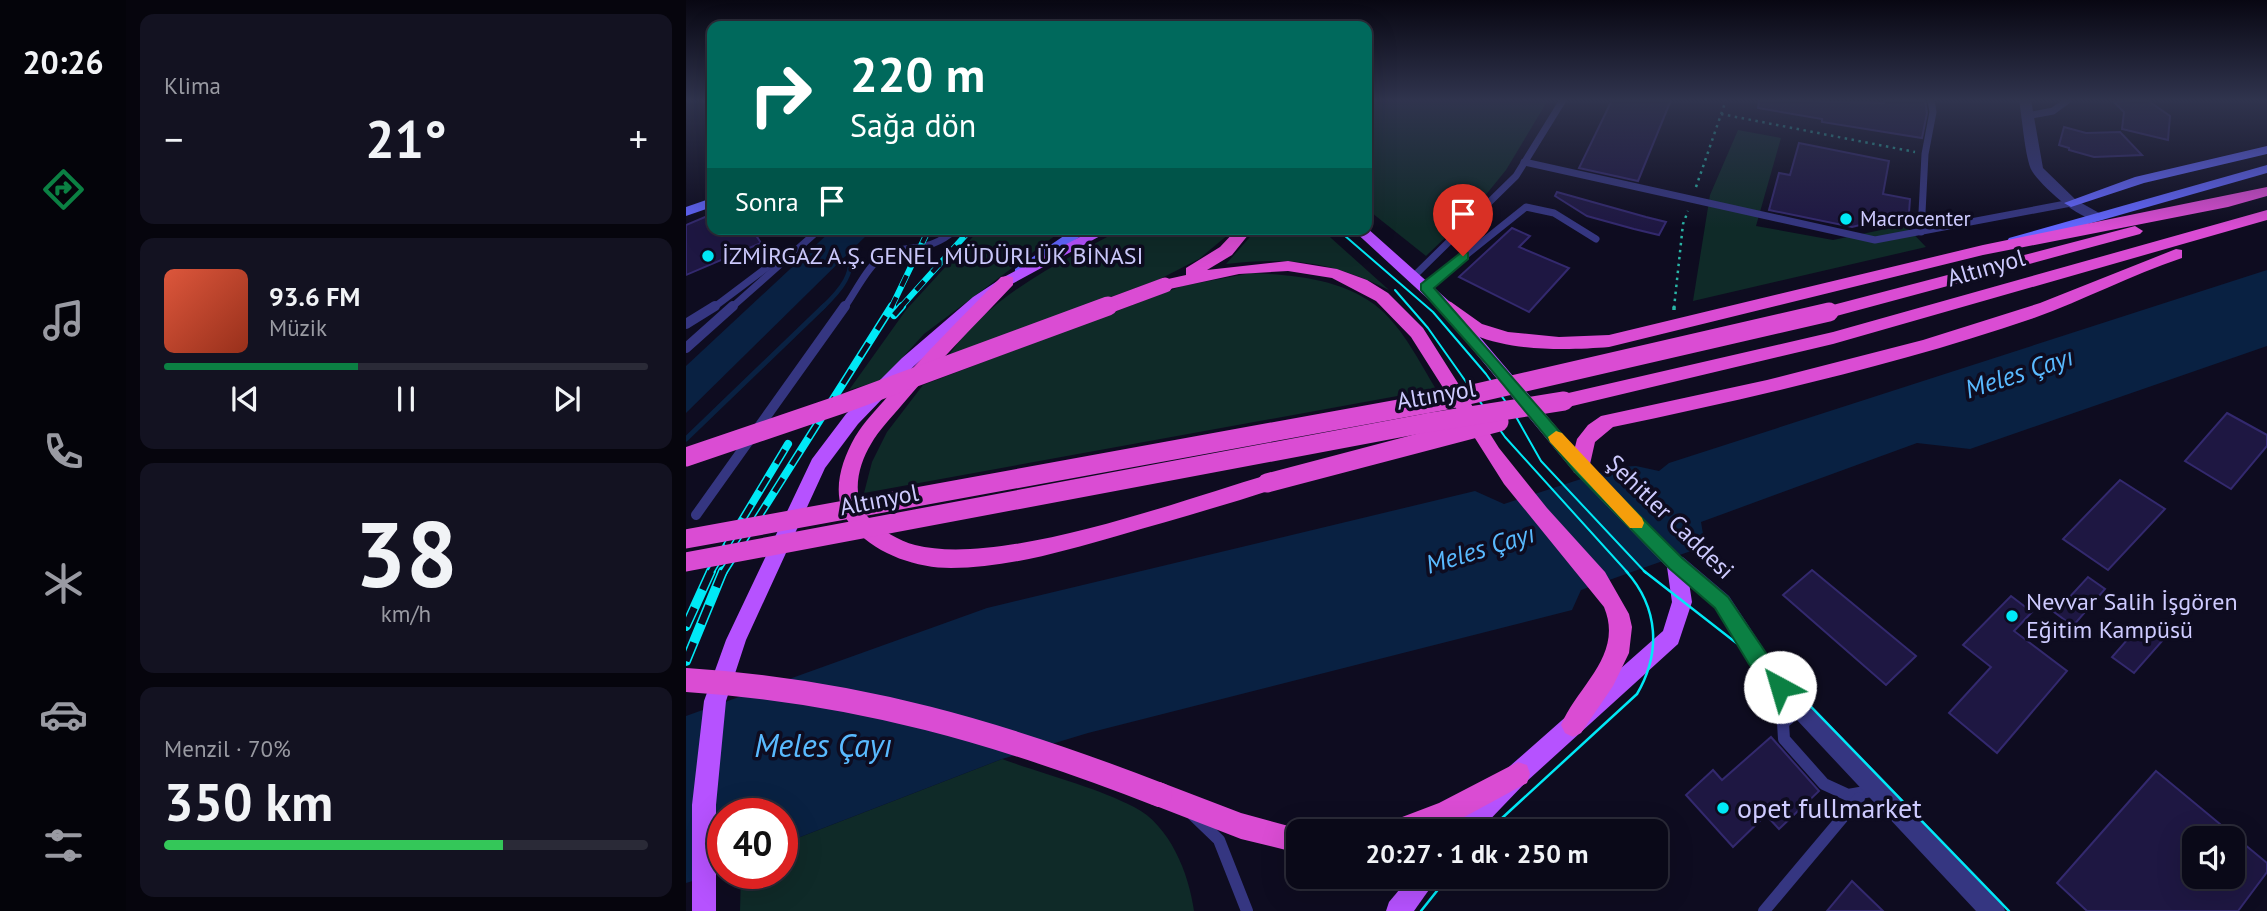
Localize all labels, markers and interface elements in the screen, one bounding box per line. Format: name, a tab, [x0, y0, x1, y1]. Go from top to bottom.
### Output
text: 20:26	[22, 41, 104, 83]
text: 220 m	[850, 42, 985, 106]
icon: right	[735, 49, 826, 140]
text: Klima	[164, 71, 221, 100]
text: Sağa dön	[850, 104, 976, 146]
text: 21°	[365, 105, 447, 172]
text: −	[164, 114, 183, 163]
text: +	[629, 114, 648, 163]
icon: directions	[39, 165, 88, 214]
icon: arrive	[813, 182, 851, 220]
pin	[1433, 184, 1493, 256]
text: Sonra	[735, 185, 799, 218]
icon: arrive	[1444, 195, 1482, 233]
place label: Macrocenter	[1860, 205, 1971, 232]
marker: Macrocenter	[1838, 211, 1854, 227]
place label: İZMİRGAZ A.Ş. GENEL MÜDÜRLÜK BİNASI	[722, 240, 1144, 271]
street label: Altınyol	[1943, 242, 2028, 293]
marker: İZMİRGAZ A.Ş. GENEL MÜDÜRLÜK BİNASI	[700, 248, 716, 264]
text: 93.6 FM	[269, 280, 360, 313]
icon: music	[39, 296, 88, 345]
text: Müzik	[269, 313, 327, 342]
water label: Meles Çayı	[1961, 339, 2077, 406]
street label: Altınyol	[1394, 372, 1478, 417]
icon: previous	[226, 380, 264, 418]
icon: pause	[387, 380, 425, 418]
icon: next	[548, 380, 586, 418]
icon: phone	[39, 427, 88, 476]
street label: Şehitler Caddesi	[1600, 448, 1741, 586]
street label: Altınyol	[837, 477, 921, 522]
text: 38	[354, 494, 458, 612]
water label: Meles Çayı	[1422, 516, 1538, 581]
icon: climate	[39, 559, 88, 608]
place label: Nevvar Salih İşgören Eğitim Kampüsü	[2026, 586, 2238, 645]
text: km/h	[381, 599, 431, 628]
marker: Nevvar Salih İşgören Eğitim Kampüsü	[2004, 608, 2020, 624]
position arrow	[1743, 650, 1817, 724]
icon: car	[39, 690, 88, 739]
water label: Meles Çayı	[754, 724, 892, 766]
text: Menzil · 70%	[164, 734, 291, 763]
text: 350 km	[164, 768, 333, 835]
place label: opet fullmarket	[1737, 789, 1922, 826]
speed limit sign: 40	[707, 798, 798, 889]
marker: opet fullmarket	[1715, 800, 1731, 816]
icon: filters	[39, 821, 88, 870]
map controls	[2182, 826, 2245, 889]
button: sound	[2182, 826, 2245, 889]
text: 20:27 · 1 dk · 250 m	[1365, 837, 1589, 870]

